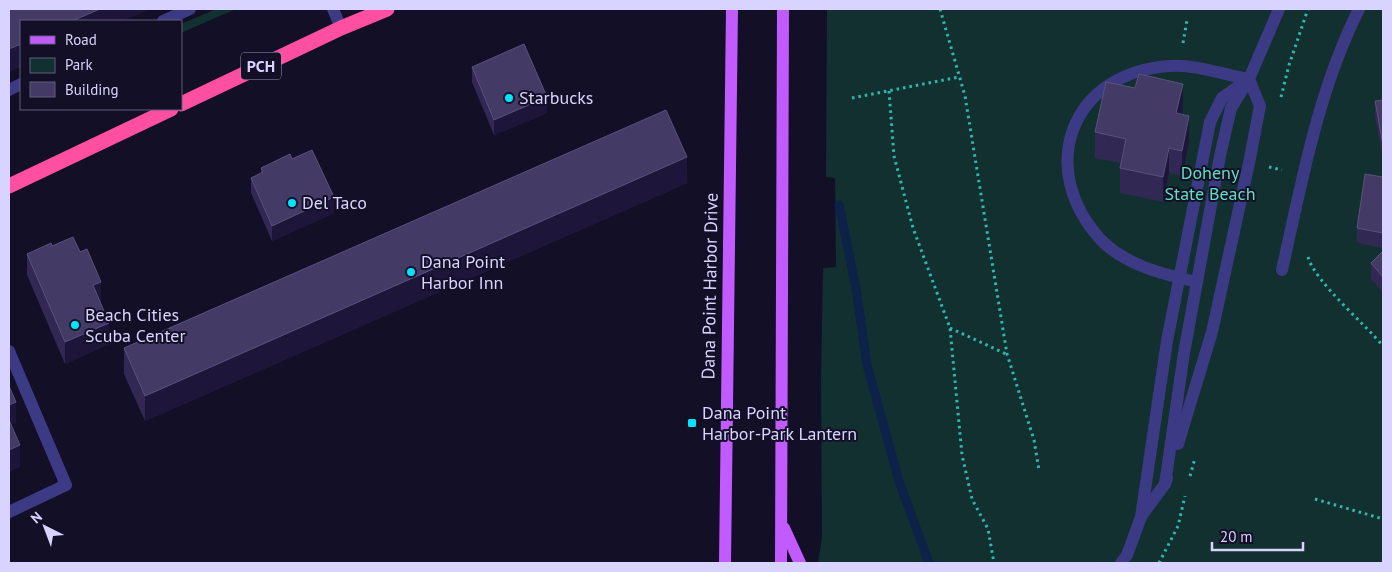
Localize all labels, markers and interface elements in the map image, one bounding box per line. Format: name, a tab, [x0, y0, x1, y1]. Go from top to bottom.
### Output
legend	[20, 20, 182, 110]
text: Road	[65, 30, 97, 49]
road number: PCH	[241, 52, 281, 80]
text: Park	[65, 55, 93, 74]
text: Building	[65, 80, 119, 99]
place label: Starbucks	[519, 86, 593, 109]
marker: Starbucks	[503, 92, 515, 104]
park label: Doheny State Beach	[1165, 161, 1256, 205]
place label: Del Taco	[302, 191, 367, 214]
street label: Dana Point Harbor Drive	[696, 192, 723, 380]
marker: Del Taco	[286, 197, 298, 209]
place label: Dana Point Harbor Inn	[421, 250, 505, 294]
marker: Dana Point Harbor Inn	[405, 266, 417, 278]
place label: Beach Cities Scuba Center	[85, 303, 186, 347]
marker: Beach Cities Scuba Center	[69, 319, 81, 331]
place label: Dana Point Harbor-Park Lantern	[702, 401, 857, 445]
marker: Dana Point Harbor-Park Lantern	[686, 417, 698, 429]
north arrow	[20, 502, 70, 552]
text: N	[27, 508, 46, 527]
scale bar	[1212, 520, 1303, 552]
text: 20 m	[1220, 527, 1253, 546]

